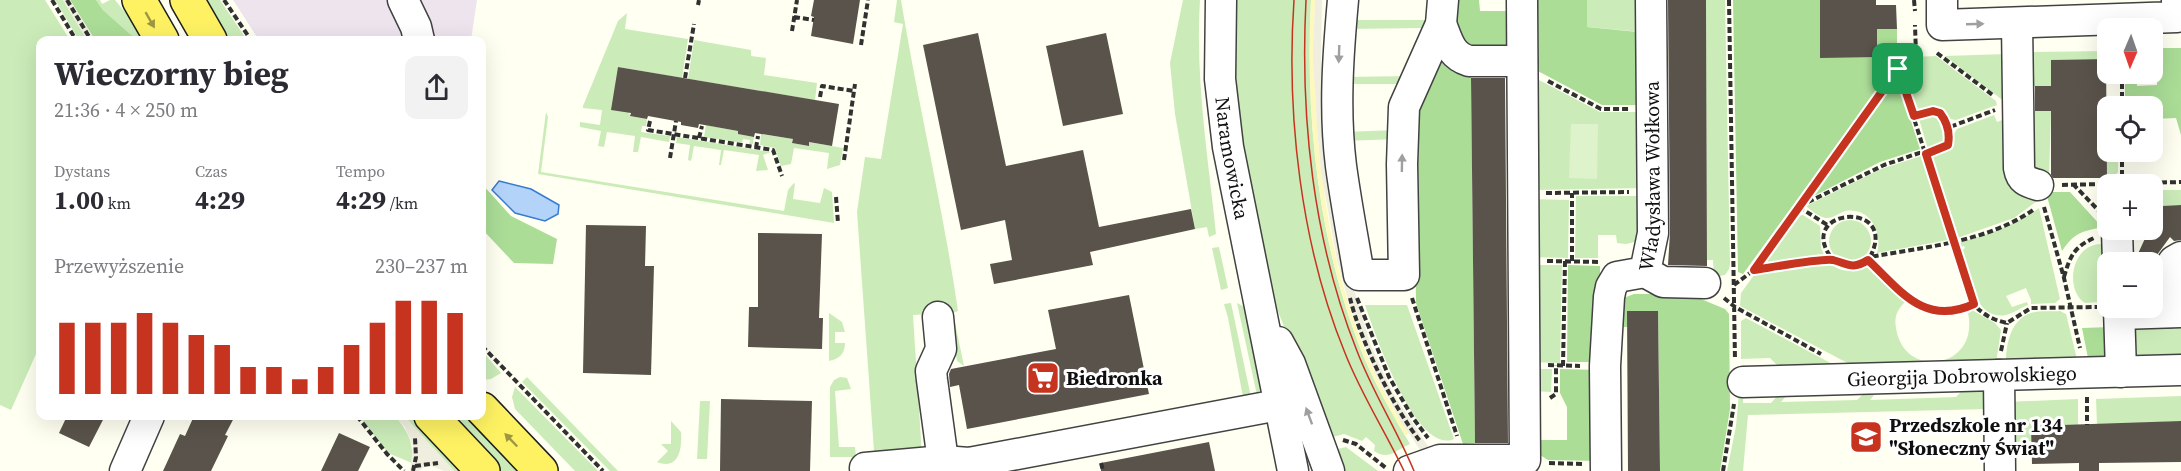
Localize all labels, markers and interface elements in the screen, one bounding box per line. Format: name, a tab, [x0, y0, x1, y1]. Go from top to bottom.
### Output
one-way arrow	[145, 12, 156, 28]
north arrow	[2097, 18, 2163, 84]
map controls	[2097, 18, 2163, 318]
one-way arrow	[1966, 20, 1985, 29]
pin	[1872, 43, 1923, 94]
one-way arrow	[1334, 44, 1343, 63]
text: Wieczorny bieg	[54, 51, 289, 96]
icon: arrive	[1881, 52, 1914, 85]
button: share	[405, 56, 468, 119]
street label: Władysława Wołkowa	[1632, 80, 1667, 274]
street label: Naramowicka	[1208, 95, 1256, 223]
text: 21:36 · 4 × 250 m	[54, 96, 198, 124]
button: locate	[2097, 96, 2163, 162]
one-way arrow	[1397, 153, 1407, 172]
text: Dystans	[54, 160, 110, 182]
text: Czas	[195, 160, 227, 182]
text: Tempo	[336, 160, 385, 182]
button: +	[2097, 174, 2163, 240]
text: 1.00	[54, 182, 104, 218]
text: 4:29	[195, 182, 245, 218]
text: 4:29	[336, 182, 386, 218]
text: km	[104, 192, 131, 214]
text: /km	[386, 192, 418, 214]
text: Przewyższenie	[54, 252, 184, 280]
text: 230–237 m	[375, 252, 468, 280]
button: −	[2097, 252, 2163, 318]
street label: Gieorgija Dobrowolskiego	[1847, 359, 2077, 393]
supermarket icon: Biedronka	[1025, 360, 1061, 396]
place label: Biedronka	[1066, 364, 1163, 392]
one-way arrow	[1304, 407, 1313, 425]
place label: Przedszkole nr 134 "Słoneczny Świat"	[1889, 411, 2063, 462]
school or university icon: Przedszkole nr 134 "Słoneczny Świat"	[1848, 419, 1884, 455]
one-way arrow	[504, 433, 518, 448]

